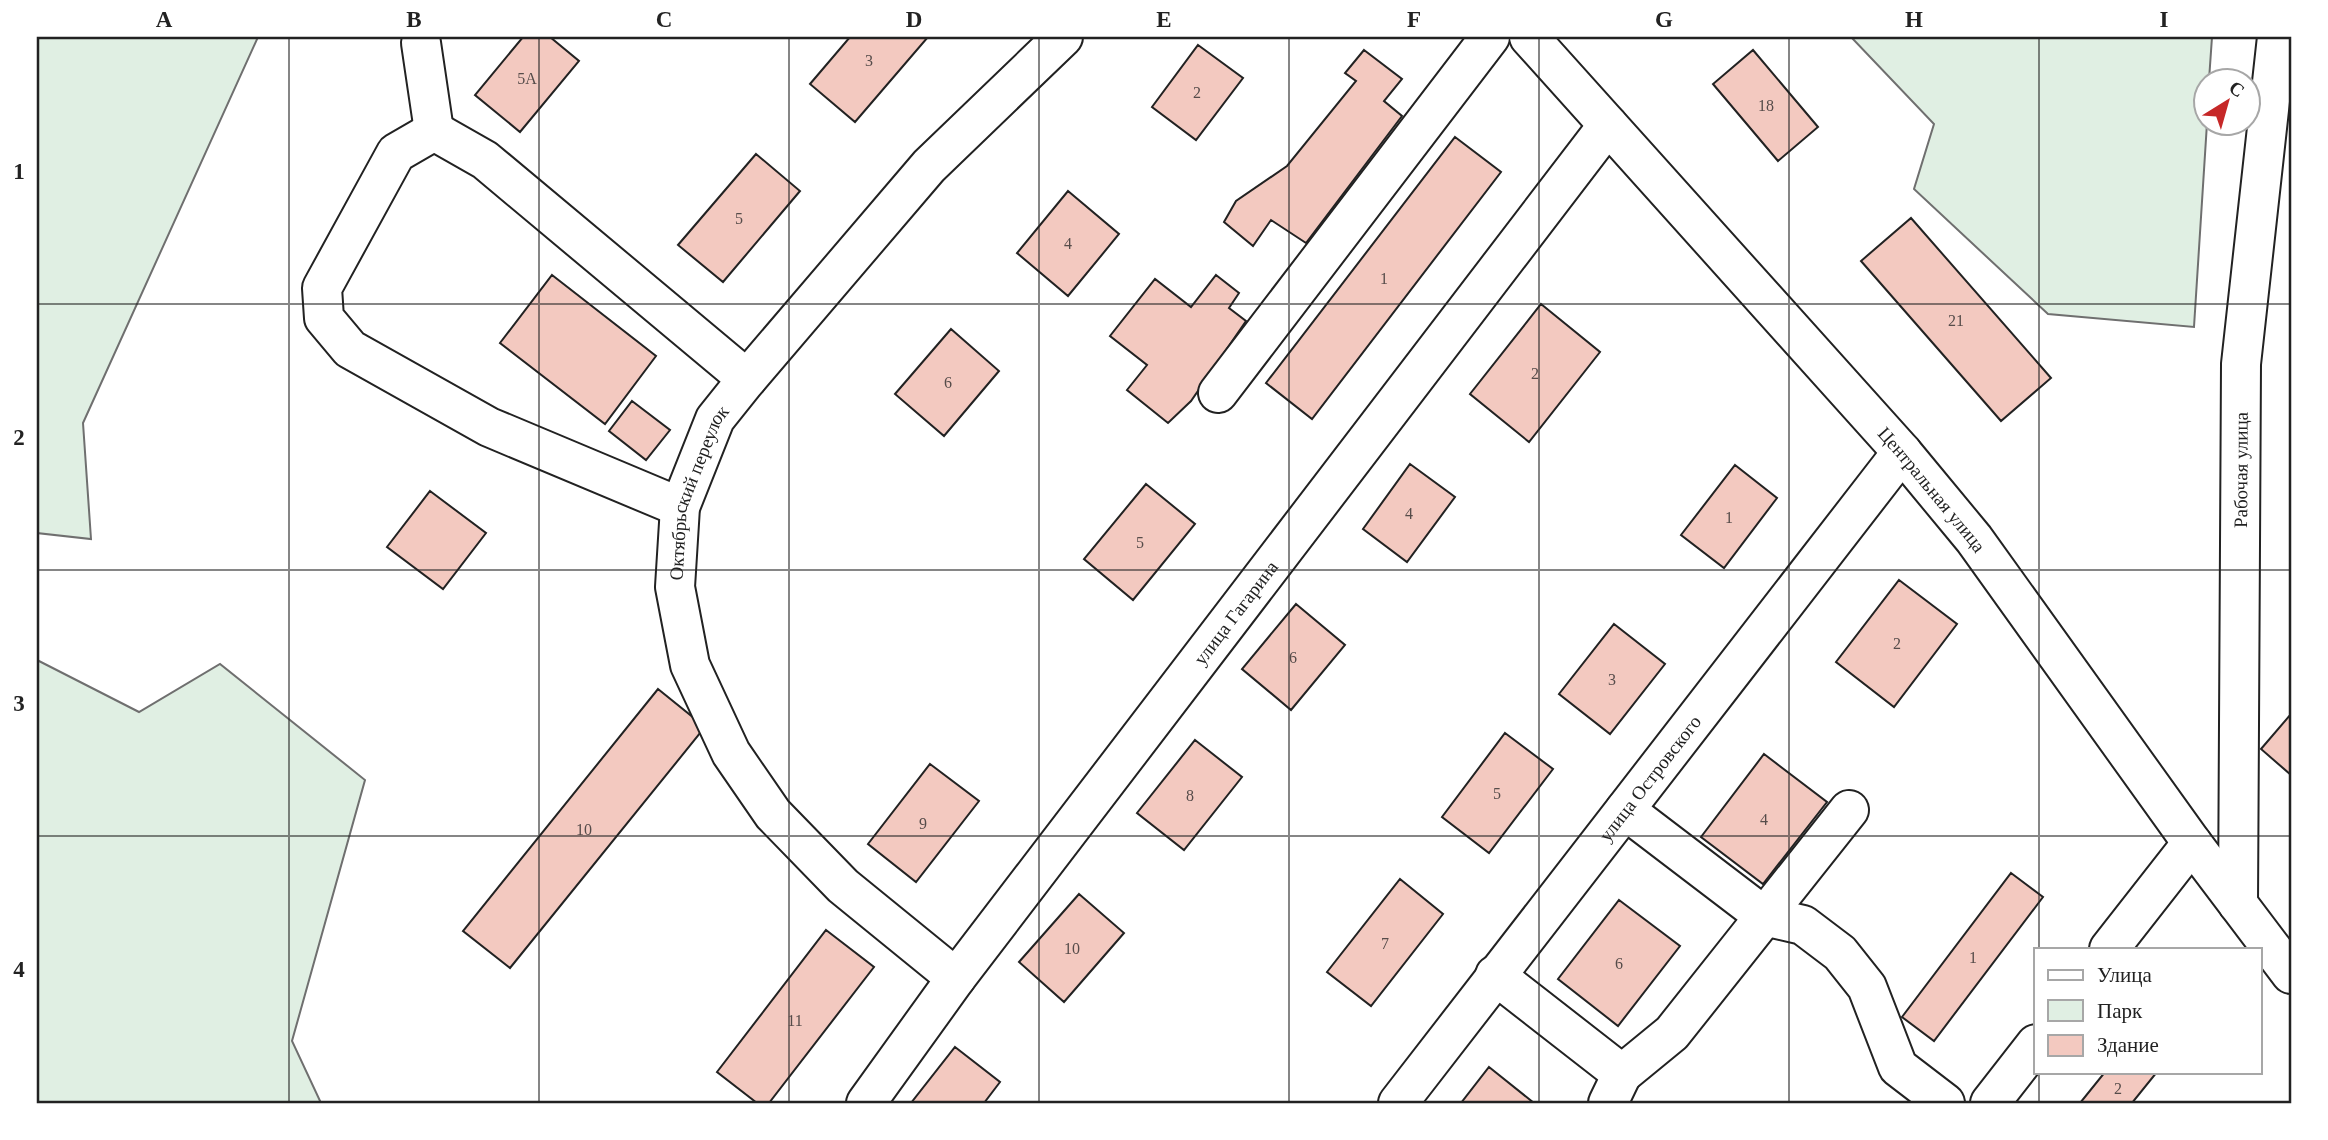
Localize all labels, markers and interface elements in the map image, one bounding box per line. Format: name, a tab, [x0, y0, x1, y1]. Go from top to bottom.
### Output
text: A	[156, 7, 173, 32]
text: B	[406, 7, 422, 32]
text: C	[656, 7, 672, 32]
text: D	[906, 7, 922, 32]
text: E	[1156, 7, 1172, 32]
text: F	[1407, 7, 1421, 32]
text: G	[1655, 7, 1673, 32]
text: H	[1905, 7, 1923, 32]
text: I	[2160, 7, 2169, 32]
house number: 3	[865, 52, 873, 69]
north arrow	[2192, 66, 2262, 136]
house number: 5А	[517, 70, 537, 87]
text: С	[2225, 76, 2249, 101]
house number: 2	[1193, 84, 1201, 101]
house number: 18	[1758, 97, 1774, 114]
text: 1	[13, 159, 25, 184]
house number: 5	[735, 210, 743, 227]
house number: 4	[1064, 235, 1072, 252]
house number: 1	[1380, 270, 1388, 287]
house number: 21	[1948, 312, 1964, 329]
house number: 2	[1531, 365, 1539, 382]
house number: 6	[944, 374, 952, 391]
street label: Октябрьский переулок	[665, 400, 733, 581]
street label: Рабочая улица	[2230, 411, 2251, 528]
street label: Центральная улица	[1874, 423, 1991, 556]
text: 2	[13, 425, 25, 450]
house number: 4	[1405, 505, 1413, 522]
house number: 1	[1725, 509, 1733, 526]
house number: 5	[1136, 534, 1144, 551]
street label: улица Гагарина	[1189, 556, 1282, 669]
house number: 2	[1893, 635, 1901, 652]
house number: 6	[1289, 649, 1297, 666]
house number: 3	[1608, 671, 1616, 688]
text: 3	[13, 691, 25, 716]
street label: улица Островского	[1594, 711, 1705, 845]
house number: 5	[1493, 785, 1501, 802]
house number: 8	[1186, 787, 1194, 804]
house number: 4	[1760, 811, 1768, 828]
house number: 9	[919, 815, 927, 832]
house number: 10	[576, 821, 592, 838]
house number: 7	[1381, 935, 1389, 952]
house number: 10	[1064, 940, 1080, 957]
legend	[2034, 948, 2262, 1074]
house number: 1	[1969, 949, 1977, 966]
house number: 6	[1615, 955, 1623, 972]
text: 4	[13, 957, 25, 982]
text: Улица	[2097, 963, 2152, 987]
text: Парк	[2097, 999, 2143, 1023]
house number: 11	[787, 1012, 803, 1029]
text: Здание	[2097, 1033, 2159, 1057]
house number: 2	[2114, 1080, 2122, 1097]

